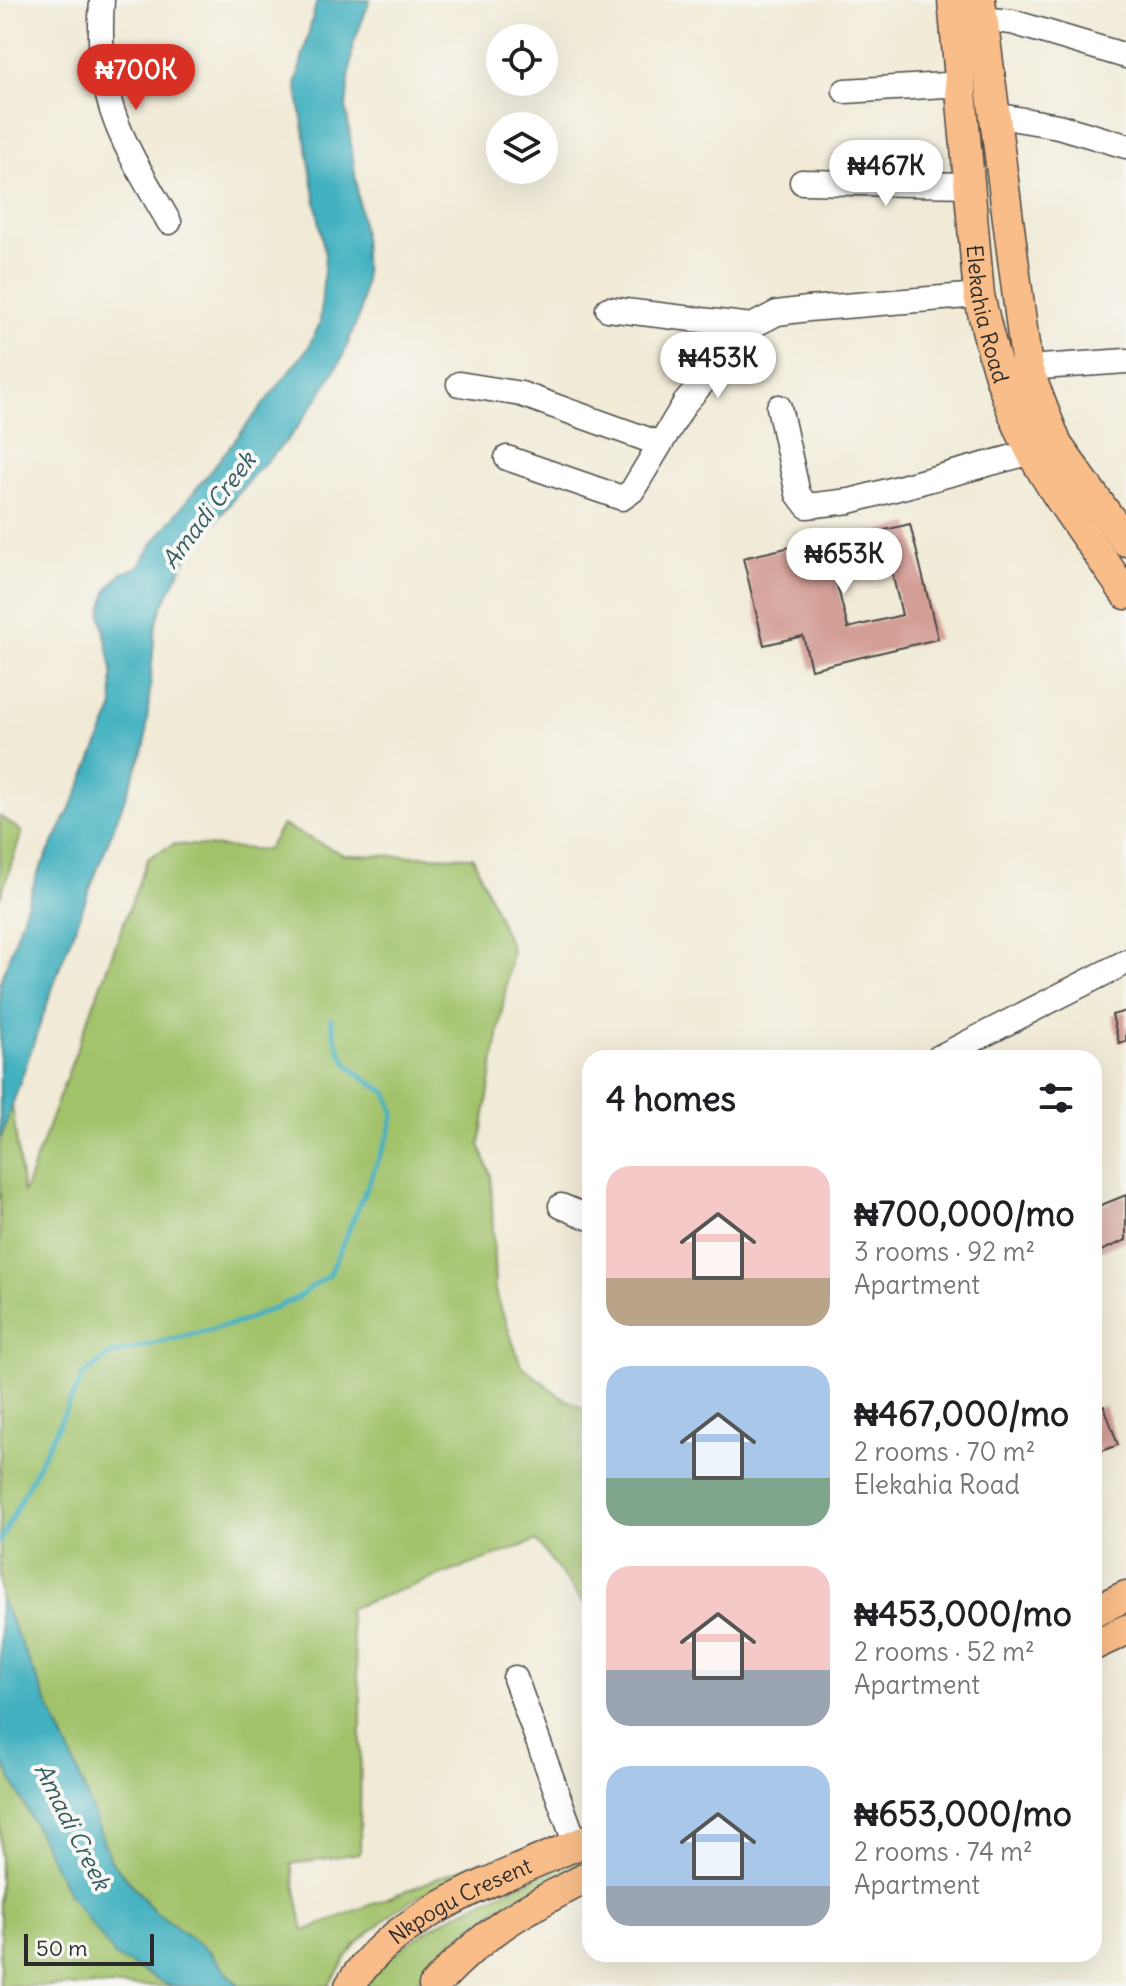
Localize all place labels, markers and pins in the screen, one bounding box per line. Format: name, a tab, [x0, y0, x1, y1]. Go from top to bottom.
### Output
pin: ₦700K	[80, 44, 192, 112]
pin: ₦467K	[830, 140, 942, 208]
pin: ₦453K	[662, 332, 774, 400]
pin: ₦653K	[788, 528, 900, 596]

